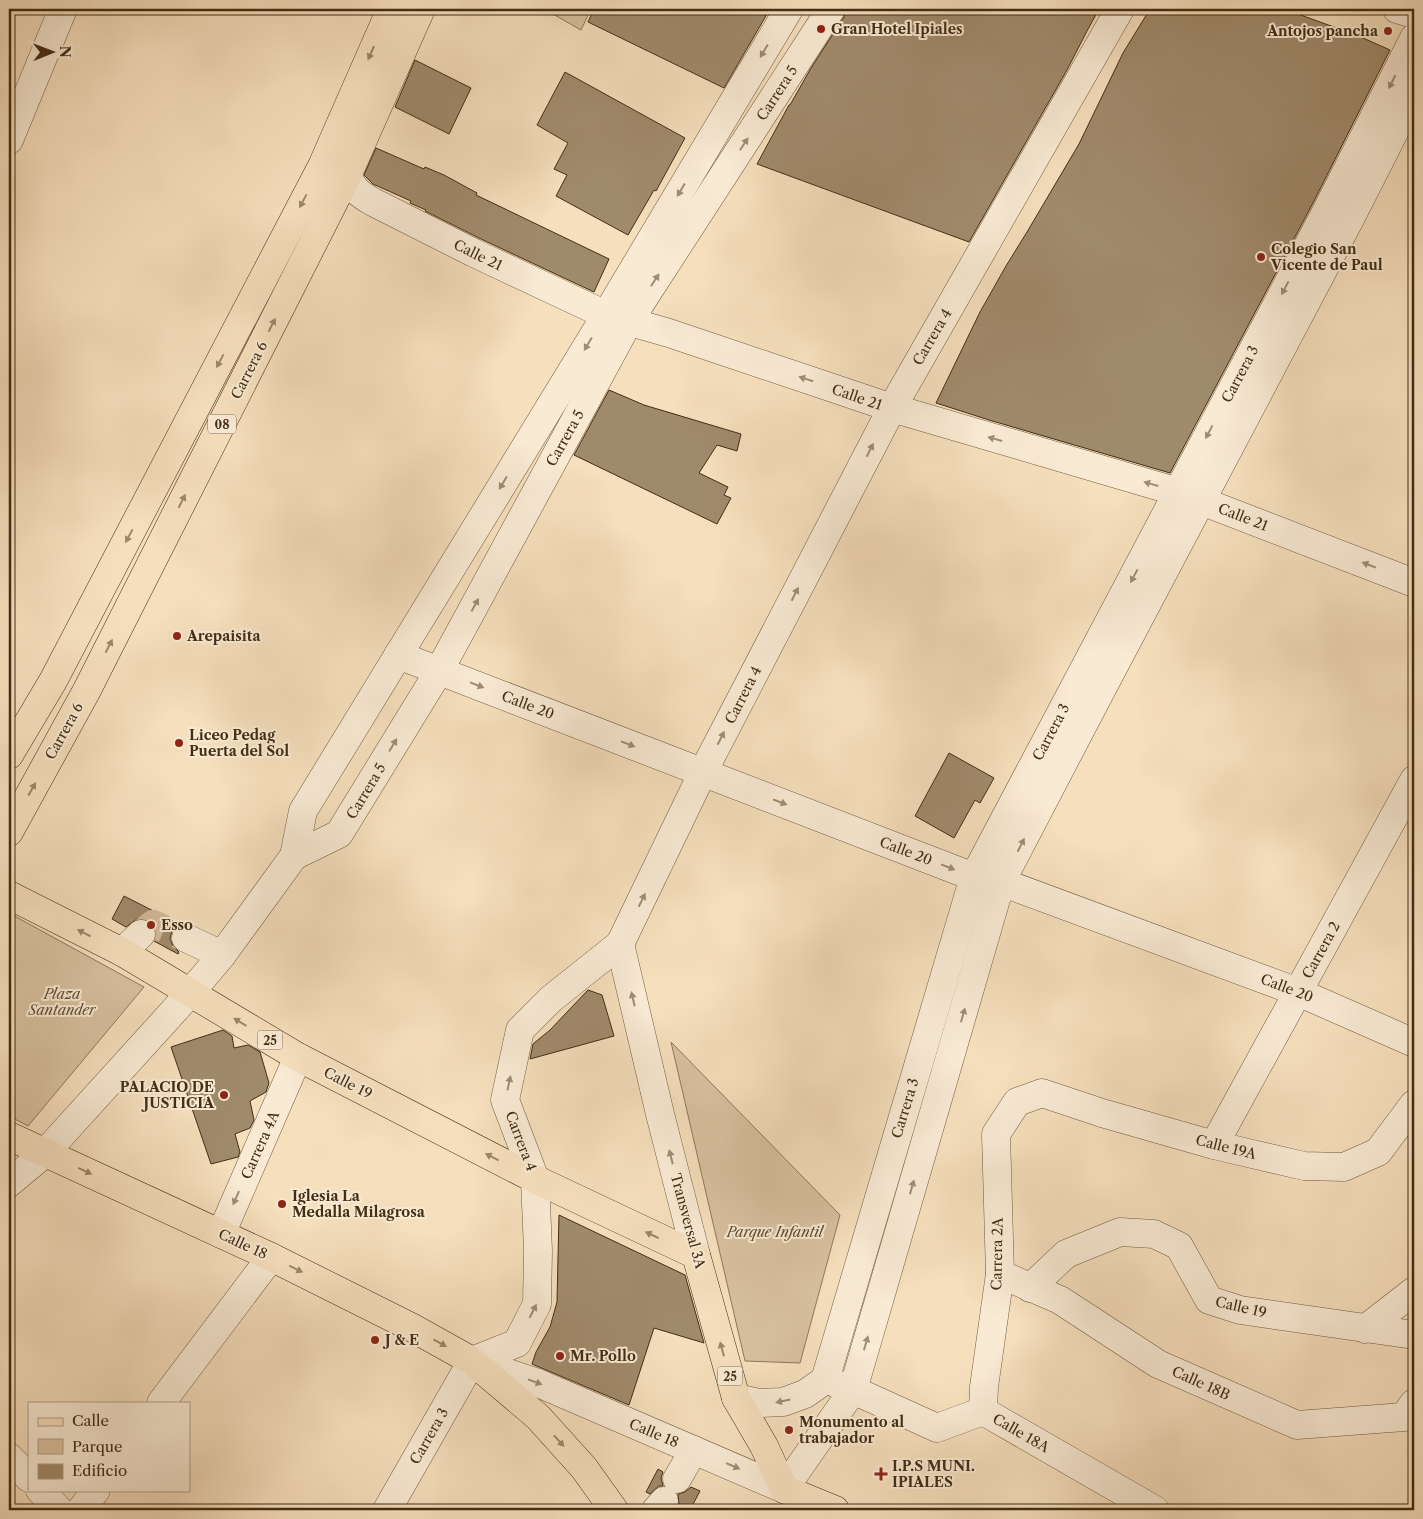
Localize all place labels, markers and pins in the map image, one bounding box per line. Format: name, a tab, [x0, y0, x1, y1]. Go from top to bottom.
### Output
place label: Gran Hotel Ipiales	[831, 20, 963, 38]
place label: Antojos pancha	[1266, 22, 1379, 40]
marker: Gran Hotel Ipiales	[815, 23, 827, 35]
marker: Antojos pancha	[1382, 25, 1394, 37]
place label: Colegio San Vicente de Paul	[1270, 240, 1383, 274]
marker: Colegio San Vicente de Paul	[1255, 251, 1267, 263]
place label: Arepaisita	[186, 627, 261, 645]
marker: Arepaisita	[171, 630, 183, 642]
place label: Liceo Pedag Puerta del Sol	[189, 726, 289, 760]
marker: Liceo Pedag Puerta del Sol	[173, 737, 185, 749]
place label: Esso	[161, 916, 193, 934]
marker: Esso	[145, 919, 157, 931]
place label: PALACIO DE JUSTICIA	[120, 1078, 215, 1112]
marker: PALACIO DE JUSTICIA	[218, 1089, 230, 1101]
place label: Iglesia La Medalla Milagrosa	[292, 1187, 426, 1221]
marker: Iglesia La Medalla Milagrosa	[276, 1198, 288, 1210]
place label: J & E	[382, 1331, 419, 1349]
marker: J & E	[369, 1334, 381, 1346]
place label: Mr. Pollo	[570, 1347, 636, 1365]
marker: Mr. Pollo	[554, 1350, 566, 1362]
place label: Monumento al trabajador	[799, 1413, 904, 1447]
marker: Monumento al trabajador	[783, 1424, 795, 1436]
place label: I.P.S MUNI. IPIALES	[892, 1457, 975, 1491]
marker: I.P.S MUNI. IPIALES	[874, 1467, 888, 1481]

